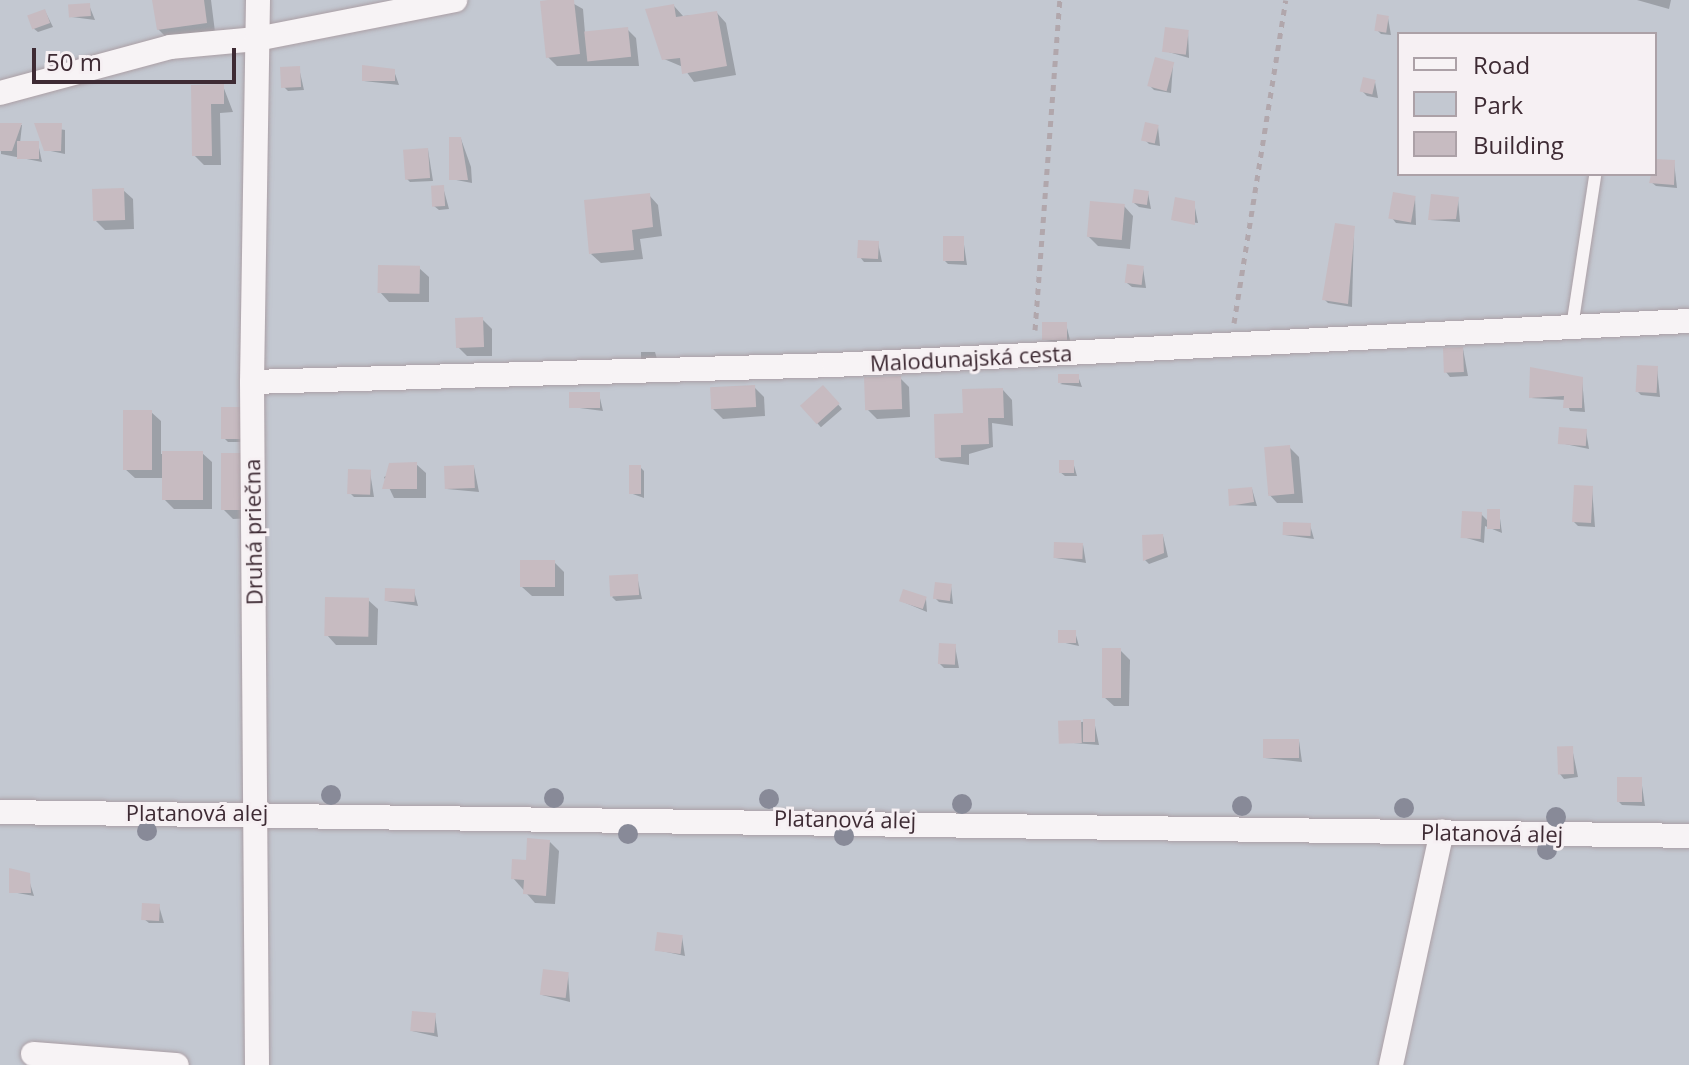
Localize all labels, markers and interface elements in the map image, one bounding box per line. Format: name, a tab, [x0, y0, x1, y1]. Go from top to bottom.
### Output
scale bar	[36, 32, 240, 82]
legend	[1397, 32, 1657, 176]
text: 50 m	[46, 45, 102, 78]
text: Road	[1473, 48, 1530, 81]
text: Park	[1473, 88, 1523, 121]
text: Building	[1473, 128, 1564, 161]
street label: Malodunajská cesta	[869, 340, 1073, 376]
street label: Druhá priečna	[239, 459, 267, 605]
street label: Platanová alej	[126, 800, 268, 826]
street label: Platanová alej	[774, 805, 916, 833]
street label: Platanová alej	[1421, 819, 1563, 847]

